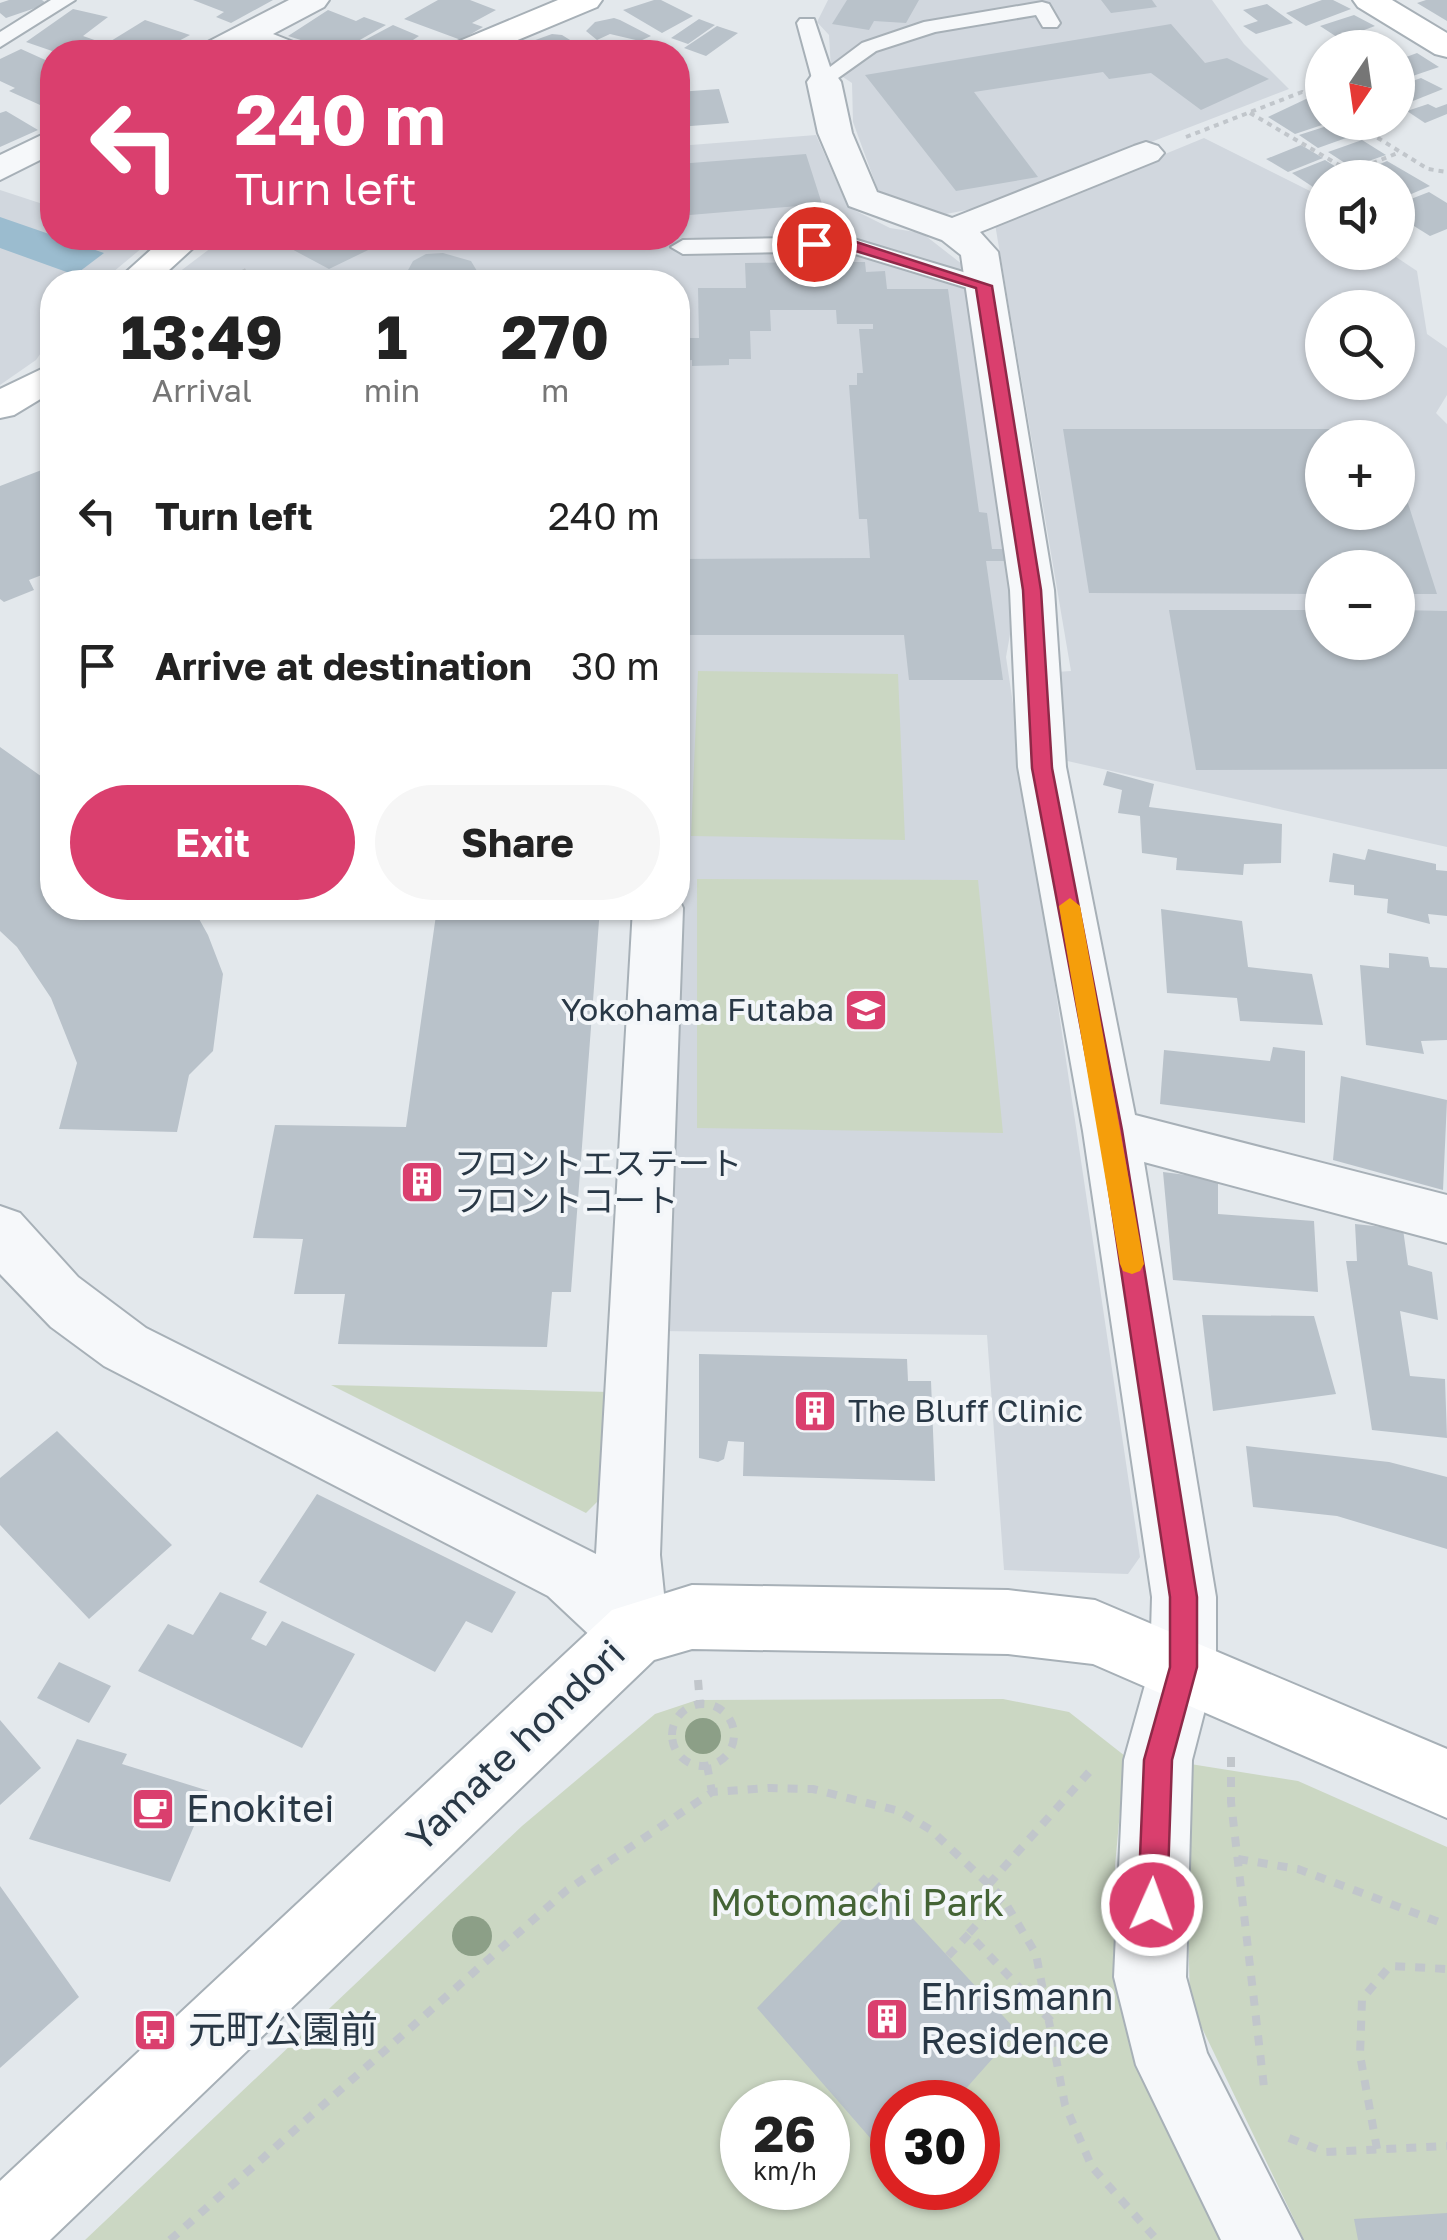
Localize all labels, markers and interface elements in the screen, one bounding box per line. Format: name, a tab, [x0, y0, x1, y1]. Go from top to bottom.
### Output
north arrow	[1305, 30, 1415, 140]
map controls	[1305, 30, 1415, 660]
text: 240 m	[235, 76, 446, 160]
icon: left	[70, 80, 200, 210]
button: sound	[1305, 160, 1415, 270]
text: Turn left	[235, 161, 417, 215]
pin	[772, 202, 857, 287]
icon: arrive	[787, 217, 842, 272]
button: search	[1305, 290, 1415, 400]
text: 13:49	[121, 300, 283, 372]
text: 1	[377, 300, 407, 372]
text: 270	[501, 300, 609, 372]
text: Arrival	[152, 371, 252, 409]
text: min	[364, 371, 420, 409]
text: m	[541, 371, 569, 409]
button: +	[1305, 420, 1415, 530]
icon: left	[70, 488, 125, 543]
text: Turn left	[155, 493, 313, 538]
text: 240 m	[548, 493, 660, 538]
button: −	[1305, 550, 1415, 660]
icon: arrive	[70, 638, 125, 693]
text: Arrive at destination	[155, 643, 532, 688]
text: 30 m	[571, 643, 660, 688]
button: Exit	[70, 785, 355, 900]
button: Share	[375, 785, 660, 900]
school or university icon: Yokohama Futaba	[843, 987, 889, 1033]
place label: Yokohama Futaba	[561, 990, 834, 1028]
place label: フロントエステート フロントコート	[454, 1144, 742, 1219]
building icon: フロントエステート フロントコート	[399, 1159, 445, 1205]
building icon: The Bluff Clinic	[792, 1388, 838, 1434]
place label: The Bluff Clinic	[848, 1391, 1083, 1429]
street label: Yamate hondori	[397, 1630, 633, 1860]
place label: Enokitei	[186, 1785, 334, 1830]
cafe icon: Enokitei	[130, 1786, 176, 1832]
position arrow	[1100, 1853, 1204, 1957]
park label: Motomachi Park	[710, 1879, 1004, 1924]
place label: Ehrismann Residence	[920, 1973, 1114, 2062]
building icon: Ehrismann Residence	[864, 1996, 910, 2042]
place label: 元町公園前	[188, 2006, 378, 2051]
bus stop icon: 元町公園前	[132, 2007, 178, 2053]
speed limit sign: 30	[870, 2080, 1000, 2210]
text: 26	[754, 2103, 816, 2163]
text: km/h	[753, 2155, 817, 2186]

